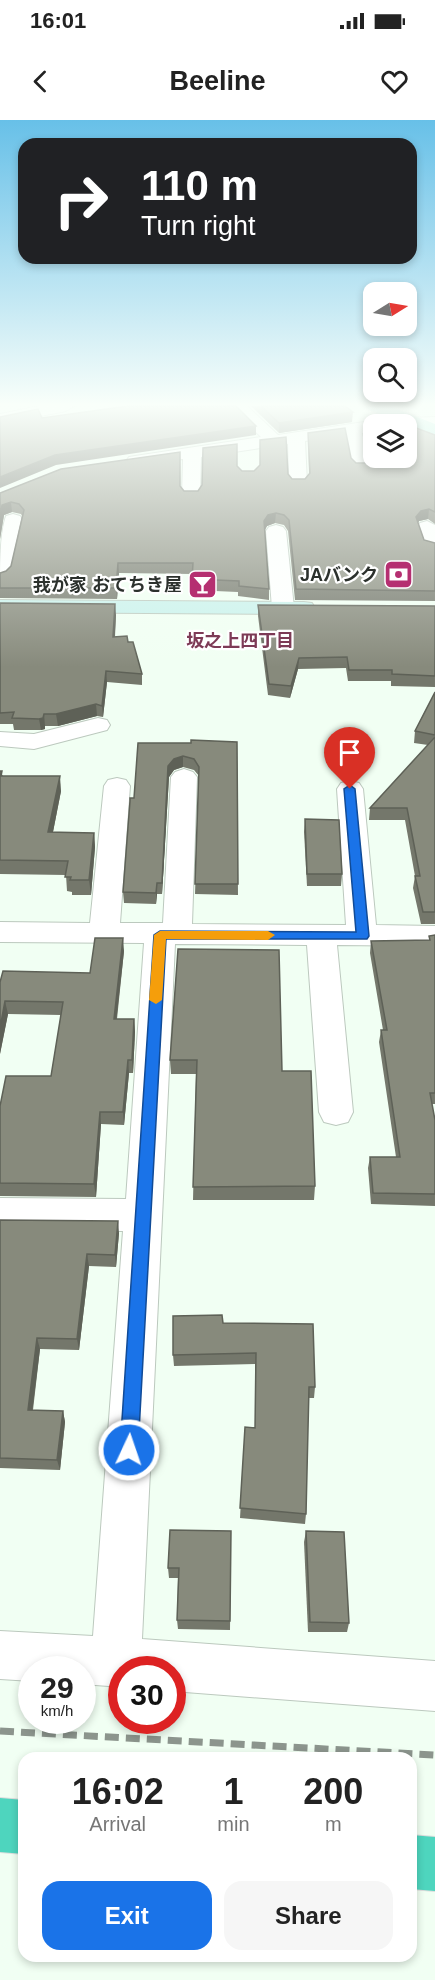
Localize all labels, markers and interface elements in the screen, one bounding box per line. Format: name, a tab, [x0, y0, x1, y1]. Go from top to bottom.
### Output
text: 16:01	[30, 8, 86, 33]
icon: back	[24, 65, 57, 98]
icon: heart	[378, 65, 411, 98]
text: Beeline	[169, 66, 266, 96]
icon: right	[42, 162, 120, 240]
text: 110 m	[141, 162, 258, 209]
text: Turn right	[141, 211, 256, 241]
north arrow	[363, 282, 417, 336]
map controls	[363, 282, 417, 468]
button: search	[363, 348, 417, 402]
button: layers	[363, 414, 417, 468]
bank icon: JAバンク	[383, 559, 415, 591]
place label: JAバンク	[300, 565, 378, 585]
bar icon: 我が家 おてちき屋	[187, 569, 219, 601]
place label: 我が家 おてちき屋	[33, 575, 182, 595]
district label: 坂之上四丁目	[186, 631, 294, 651]
pin	[324, 727, 375, 789]
icon: arrive	[333, 736, 366, 769]
position arrow	[97, 1418, 161, 1482]
speed limit sign: 30	[108, 1656, 186, 1734]
text: 29	[40, 1671, 74, 1704]
text: km/h	[41, 1702, 73, 1719]
text: 16:02	[72, 1771, 164, 1812]
text: 1	[223, 1771, 243, 1812]
text: 200	[303, 1771, 363, 1812]
text: Arrival	[89, 1813, 146, 1835]
text: min	[217, 1813, 250, 1835]
text: m	[325, 1813, 342, 1835]
button: Exit	[42, 1881, 212, 1950]
button: Share	[224, 1881, 393, 1950]

